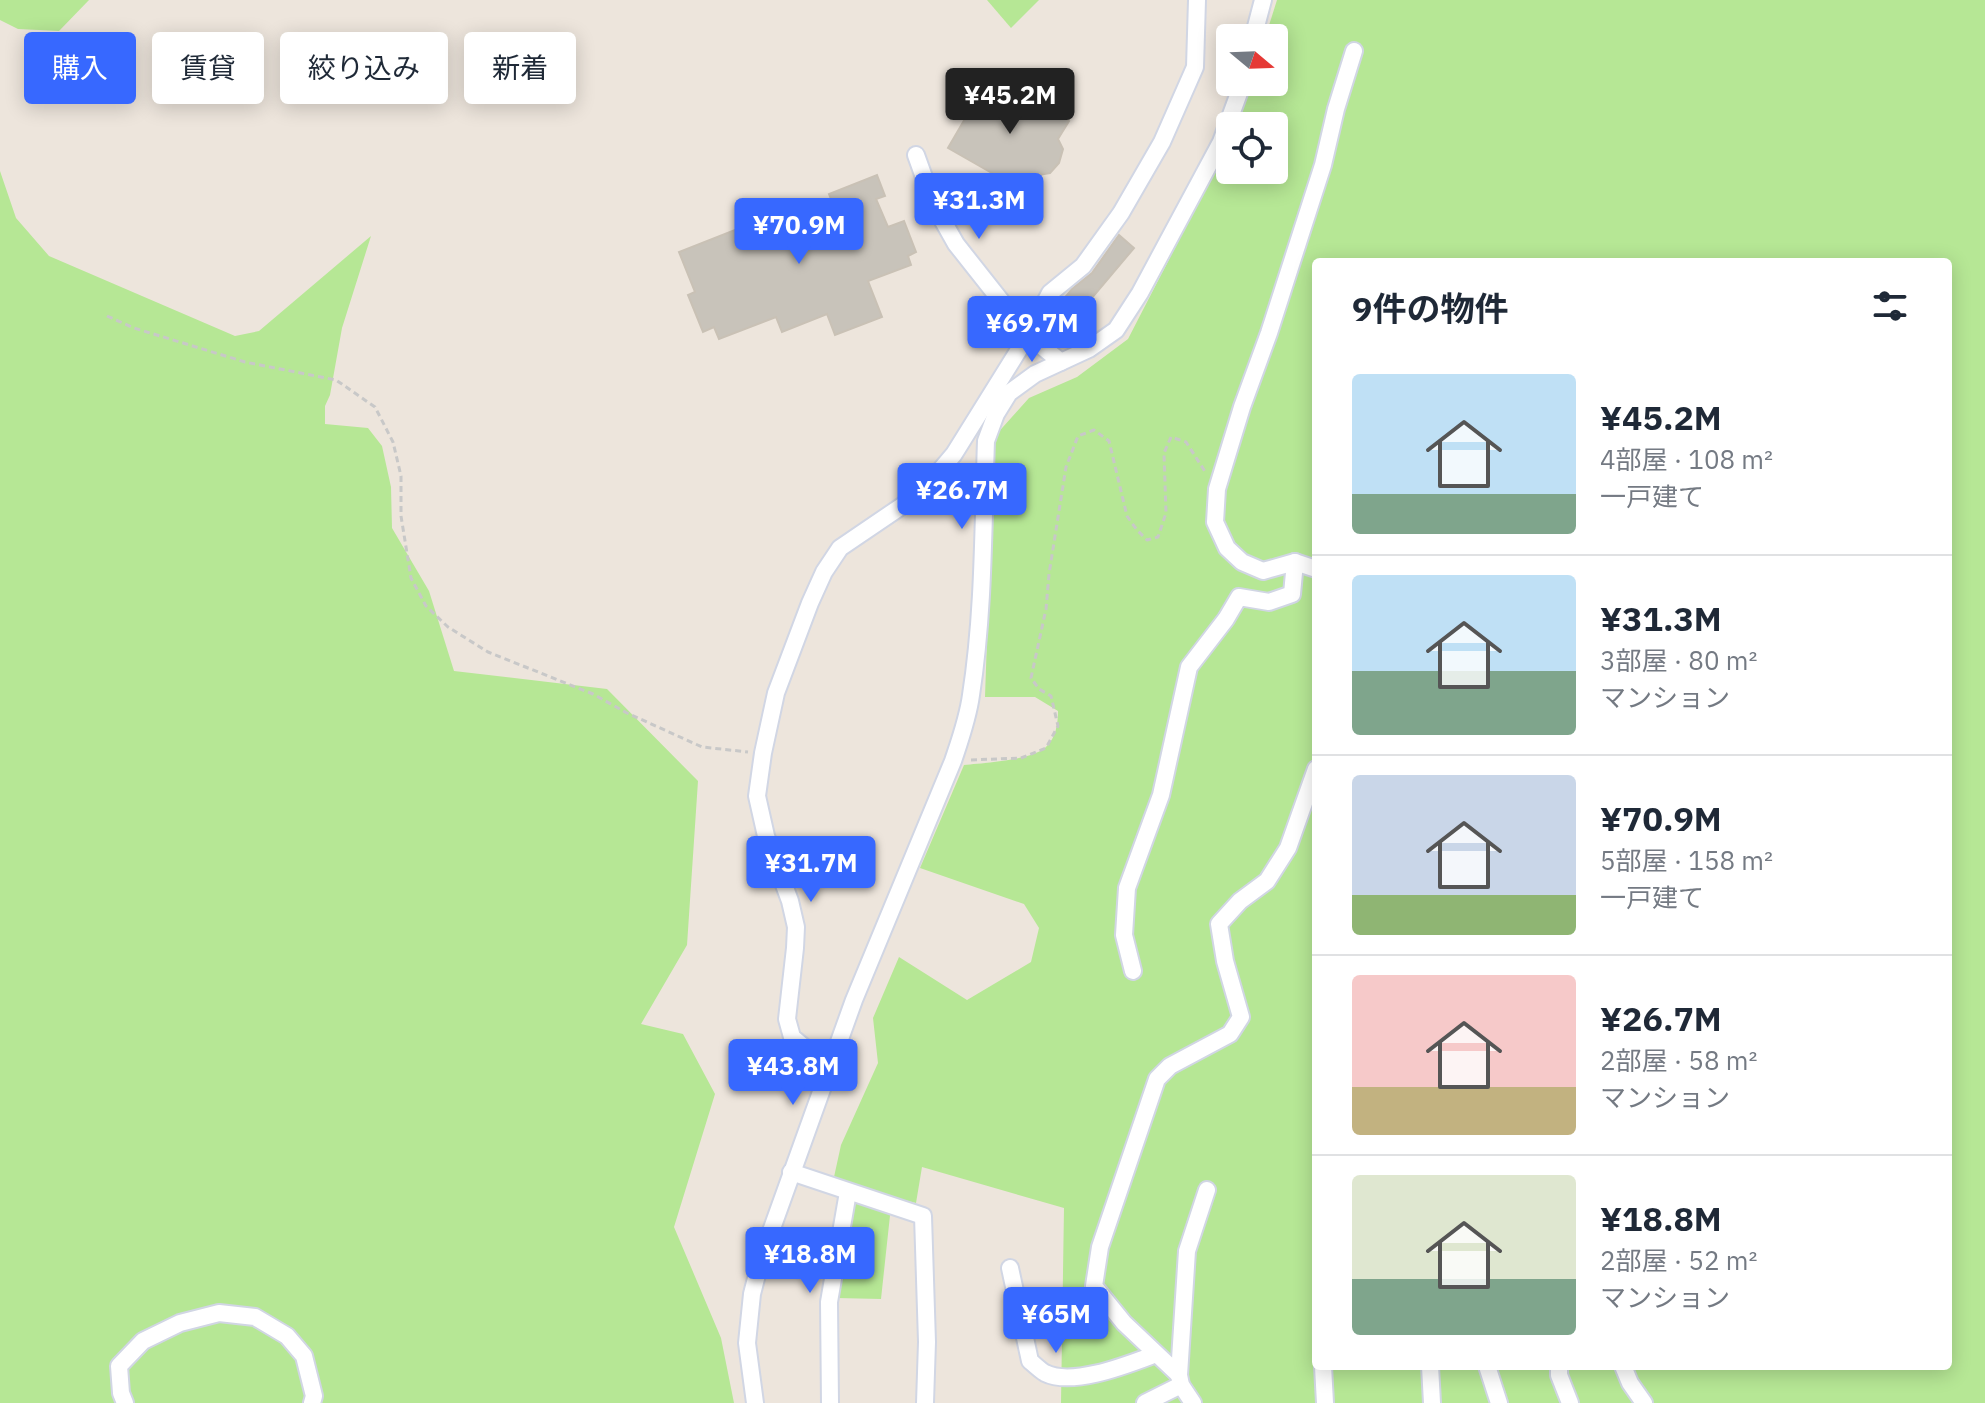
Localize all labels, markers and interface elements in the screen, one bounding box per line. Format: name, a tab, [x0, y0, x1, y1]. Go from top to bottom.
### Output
north arrow	[1216, 24, 1288, 96]
map controls	[1216, 24, 1288, 184]
chip: 購入	[24, 32, 136, 104]
chip: 賃貸	[152, 32, 264, 104]
chip: 絞り込み	[280, 32, 448, 104]
chip: 新着	[464, 32, 576, 104]
pin: ¥45.2M	[945, 68, 1075, 136]
text: ¥45.2M	[963, 77, 1057, 111]
button: locate	[1216, 112, 1288, 184]
pin: ¥31.3M	[914, 173, 1044, 241]
text: ¥31.3M	[932, 182, 1026, 216]
pin: ¥70.9M	[734, 198, 864, 266]
text: ¥70.9M	[752, 207, 846, 241]
icon: filters	[1868, 284, 1912, 328]
text: 9件の物件	[1352, 286, 1508, 330]
pin: ¥69.7M	[967, 296, 1097, 364]
text: ¥69.7M	[985, 305, 1079, 339]
text: ¥45.2M	[1600, 395, 1722, 439]
icon: home	[1416, 406, 1512, 502]
text: 4部屋 · 108 m²	[1600, 442, 1773, 476]
pin: ¥26.7M	[897, 463, 1027, 531]
text: ¥26.7M	[915, 472, 1009, 506]
text: 一戸建て	[1600, 479, 1704, 513]
text: ¥31.3M	[1600, 596, 1722, 640]
icon: home	[1416, 607, 1512, 703]
text: 3部屋 · 80 m²	[1600, 643, 1757, 677]
text: マンション	[1600, 680, 1730, 714]
text: ¥70.9M	[1600, 796, 1722, 840]
icon: home	[1416, 807, 1512, 903]
pin: ¥31.7M	[746, 836, 876, 904]
text: 5部屋 · 158 m²	[1600, 843, 1773, 877]
text: ¥31.7M	[764, 845, 858, 879]
text: 一戸建て	[1600, 880, 1704, 914]
text: ¥26.7M	[1600, 996, 1722, 1040]
icon: home	[1416, 1007, 1512, 1103]
pin: ¥43.8M	[728, 1039, 858, 1107]
text: 2部屋 · 58 m²	[1600, 1043, 1757, 1077]
text: ¥43.8M	[746, 1048, 840, 1082]
text: マンション	[1600, 1080, 1730, 1114]
text: ¥18.8M	[1600, 1196, 1722, 1240]
icon: home	[1416, 1207, 1512, 1303]
pin: ¥18.8M	[745, 1227, 875, 1295]
text: ¥18.8M	[763, 1236, 857, 1270]
text: 2部屋 · 52 m²	[1600, 1243, 1757, 1277]
text: マンション	[1600, 1280, 1730, 1314]
pin: ¥65M	[1009, 1287, 1103, 1355]
text: ¥65M	[1021, 1296, 1091, 1330]

